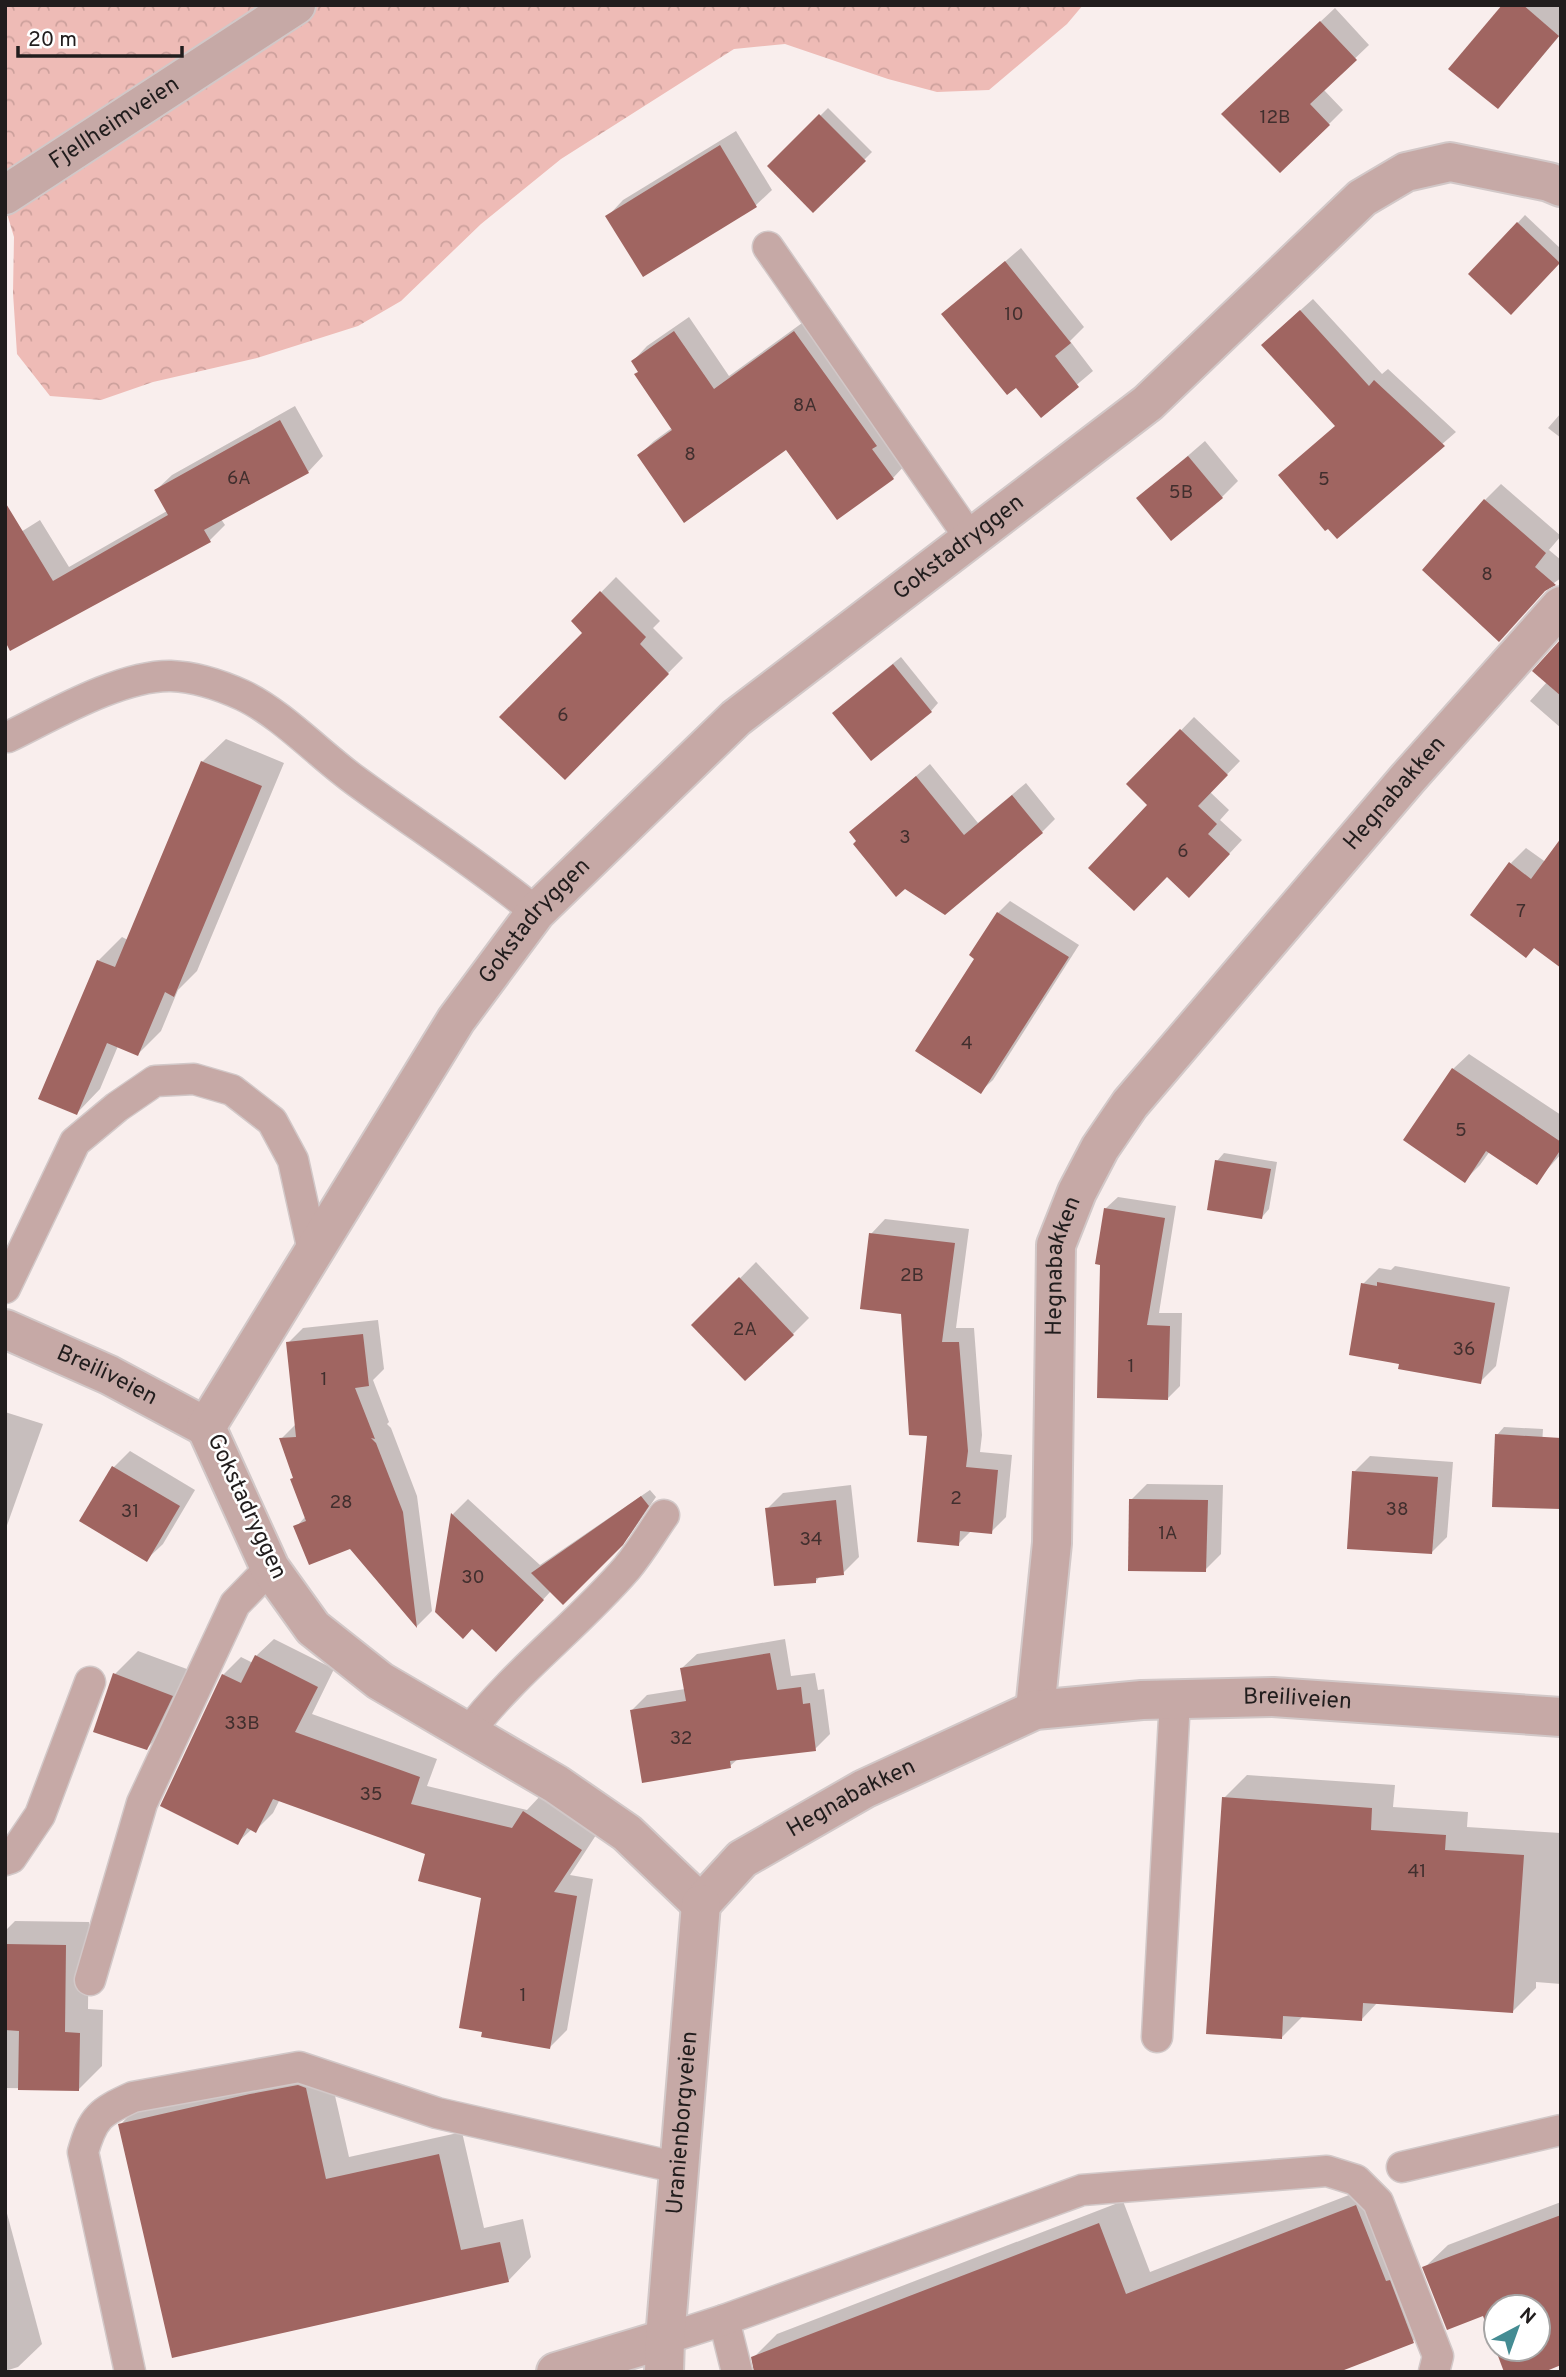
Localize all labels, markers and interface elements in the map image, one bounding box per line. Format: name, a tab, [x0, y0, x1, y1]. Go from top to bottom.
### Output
scale bar	[18, 14, 182, 58]
text: 20 m	[28, 27, 77, 54]
street label: Fjellheimveien	[44, 70, 185, 176]
house number: 12B	[1259, 106, 1291, 130]
house number: 10	[1004, 303, 1024, 327]
house number: 8A	[793, 394, 817, 418]
house number: 8	[684, 443, 696, 467]
house number: 6A	[227, 467, 251, 491]
house number: 5	[1318, 468, 1330, 492]
house number: 5B	[1169, 481, 1193, 505]
street label: Gokstadryggen	[888, 488, 1030, 607]
house number: 8	[1481, 563, 1493, 587]
house number: 6	[557, 704, 569, 728]
street label: Hegnabakken	[1338, 730, 1453, 857]
house number: 3	[899, 826, 911, 850]
house number: 6	[1177, 840, 1189, 864]
street label: Gokstadryggen	[473, 852, 597, 990]
house number: 7	[1516, 900, 1526, 924]
house number: 4	[961, 1032, 973, 1056]
house number: 5	[1455, 1119, 1467, 1143]
street label: Hegnabakken	[1040, 1192, 1088, 1336]
house number: 2B	[900, 1264, 924, 1288]
house number: 2A	[733, 1318, 757, 1342]
house number: 36	[1453, 1338, 1475, 1362]
street label: Breiliveien	[52, 1339, 162, 1413]
house number: 1	[1127, 1355, 1135, 1379]
house number: 1	[320, 1368, 328, 1392]
street label: Gokstadryggen	[200, 1430, 292, 1584]
house number: 2	[950, 1487, 962, 1511]
house number: 28	[329, 1491, 353, 1515]
house number: 38	[1385, 1498, 1409, 1522]
house number: 31	[121, 1500, 139, 1524]
house number: 1A	[1158, 1522, 1178, 1546]
house number: 34	[799, 1528, 823, 1552]
house number: 30	[461, 1566, 485, 1590]
street label: Breiliveien	[1243, 1682, 1353, 1717]
house number: 33B	[224, 1712, 260, 1736]
house number: 32	[670, 1727, 692, 1751]
street label: Hegnabakken	[782, 1753, 920, 1845]
house number: 35	[359, 1783, 383, 1807]
house number: 41	[1408, 1860, 1426, 1884]
house number: 1	[519, 1984, 527, 2008]
street label: Uranienborgveien	[661, 2030, 705, 2216]
north arrow	[1482, 2293, 1552, 2363]
text: N	[1514, 2303, 1540, 2330]

